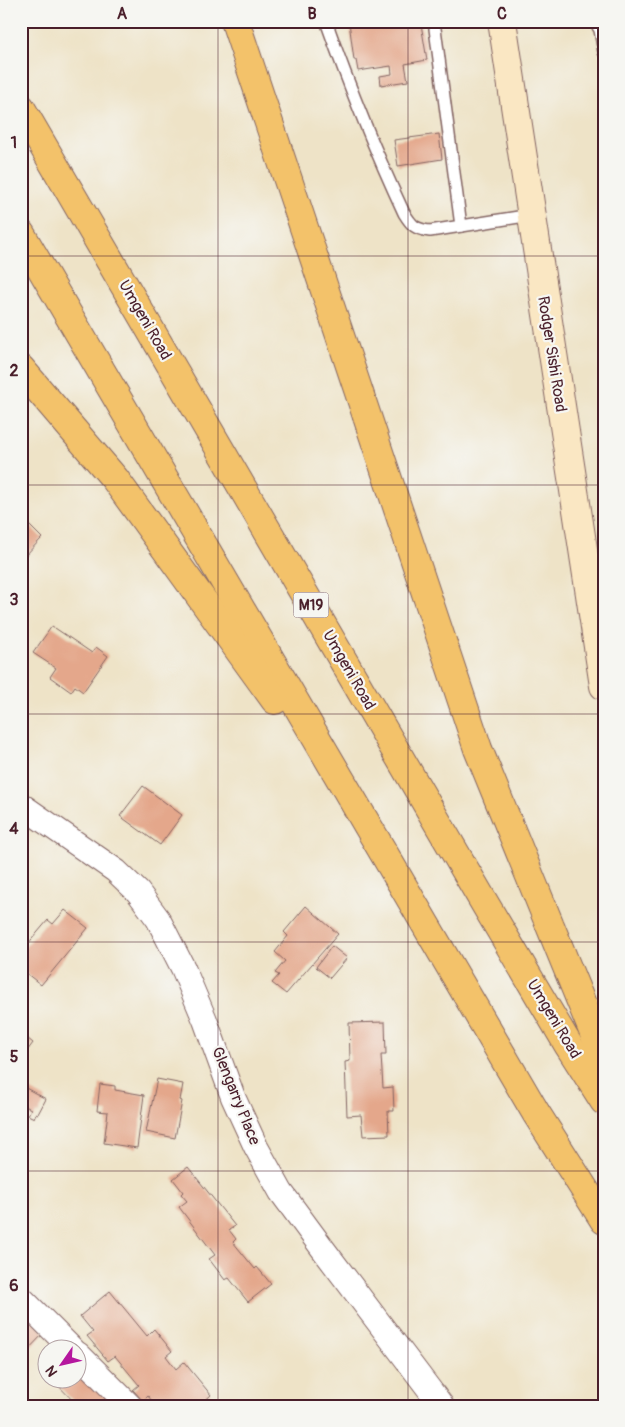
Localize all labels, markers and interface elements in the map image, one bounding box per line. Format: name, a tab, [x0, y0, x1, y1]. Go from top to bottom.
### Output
text: A	[117, 4, 128, 24]
text: B	[307, 4, 317, 24]
text: C	[497, 4, 507, 24]
text: 1	[11, 133, 17, 153]
street label: Umgeni Road	[114, 276, 176, 364]
street label: Rodger Sishi Road	[533, 295, 571, 413]
text: 2	[10, 361, 19, 381]
text: 3	[10, 590, 19, 610]
road number: M19	[294, 592, 328, 618]
street label: Umgeni Road	[318, 626, 380, 714]
text: 4	[9, 819, 19, 839]
street label: Umgeni Road	[523, 976, 585, 1062]
street label: Glengarry Place	[207, 1044, 265, 1148]
text: 5	[10, 1047, 19, 1067]
text: 6	[9, 1276, 19, 1296]
north arrow	[38, 1340, 88, 1390]
text: N	[42, 1362, 61, 1380]

